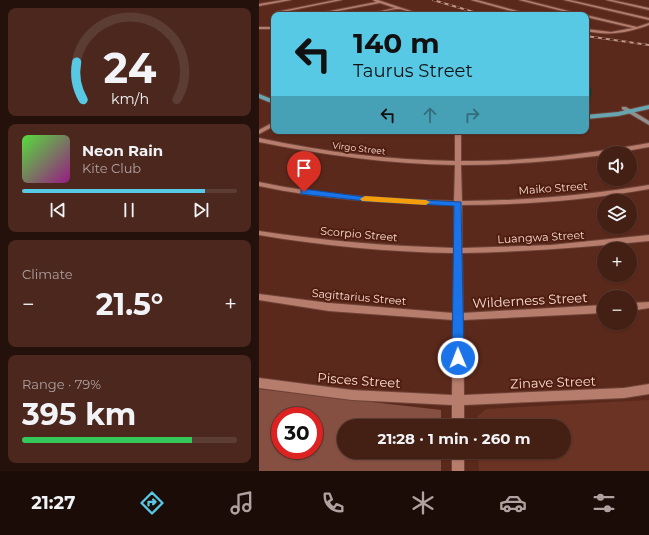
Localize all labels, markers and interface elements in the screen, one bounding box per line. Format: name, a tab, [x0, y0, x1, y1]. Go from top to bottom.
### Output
text: 140 m	[353, 26, 440, 60]
icon: left	[287, 28, 339, 80]
text: 24	[103, 43, 156, 93]
text: Taurus Street	[353, 60, 473, 82]
text: km/h	[110, 89, 149, 107]
icon: left	[377, 104, 399, 126]
icon: ahead	[419, 104, 441, 126]
icon: right	[461, 104, 483, 126]
street label: Virgo Street	[332, 139, 387, 157]
text: Neon Rain	[82, 141, 163, 160]
map controls	[597, 146, 637, 330]
button: sound	[597, 146, 637, 186]
pin	[287, 151, 321, 192]
icon: arrive	[293, 157, 315, 179]
text: Kite Club	[82, 160, 141, 176]
street label: Maiko Street	[518, 179, 589, 197]
button: layers	[597, 194, 637, 234]
icon: previous	[47, 199, 69, 221]
icon: pause	[118, 199, 140, 221]
icon: next	[190, 199, 212, 221]
street label: Scorpio Street	[320, 224, 399, 244]
street label: Luangwa Street	[497, 228, 585, 246]
button: +	[597, 242, 637, 282]
text: Climate	[22, 266, 73, 282]
text: 21.5°	[96, 286, 163, 323]
street label: Sagittarius Street	[311, 286, 407, 308]
street label: Wilderness Street	[472, 289, 588, 311]
button: −	[597, 290, 637, 330]
text: −	[22, 291, 35, 318]
text: +	[224, 291, 237, 318]
position arrow	[437, 337, 479, 379]
street label: Pisces Street	[317, 369, 401, 391]
street label: Zinave Street	[510, 373, 596, 391]
text: Range · 79%	[22, 376, 101, 392]
text: 395 km	[22, 396, 136, 433]
speed limit sign: 30	[271, 407, 323, 459]
text: 21:28 · 1 min · 260 m	[378, 429, 530, 448]
icon: directions	[138, 489, 166, 517]
icon: music	[228, 489, 256, 517]
icon: phone	[319, 489, 347, 517]
icon: climate	[409, 489, 437, 517]
icon: car	[499, 489, 527, 517]
icon: filters	[590, 489, 618, 517]
text: 21:27	[31, 492, 75, 514]

